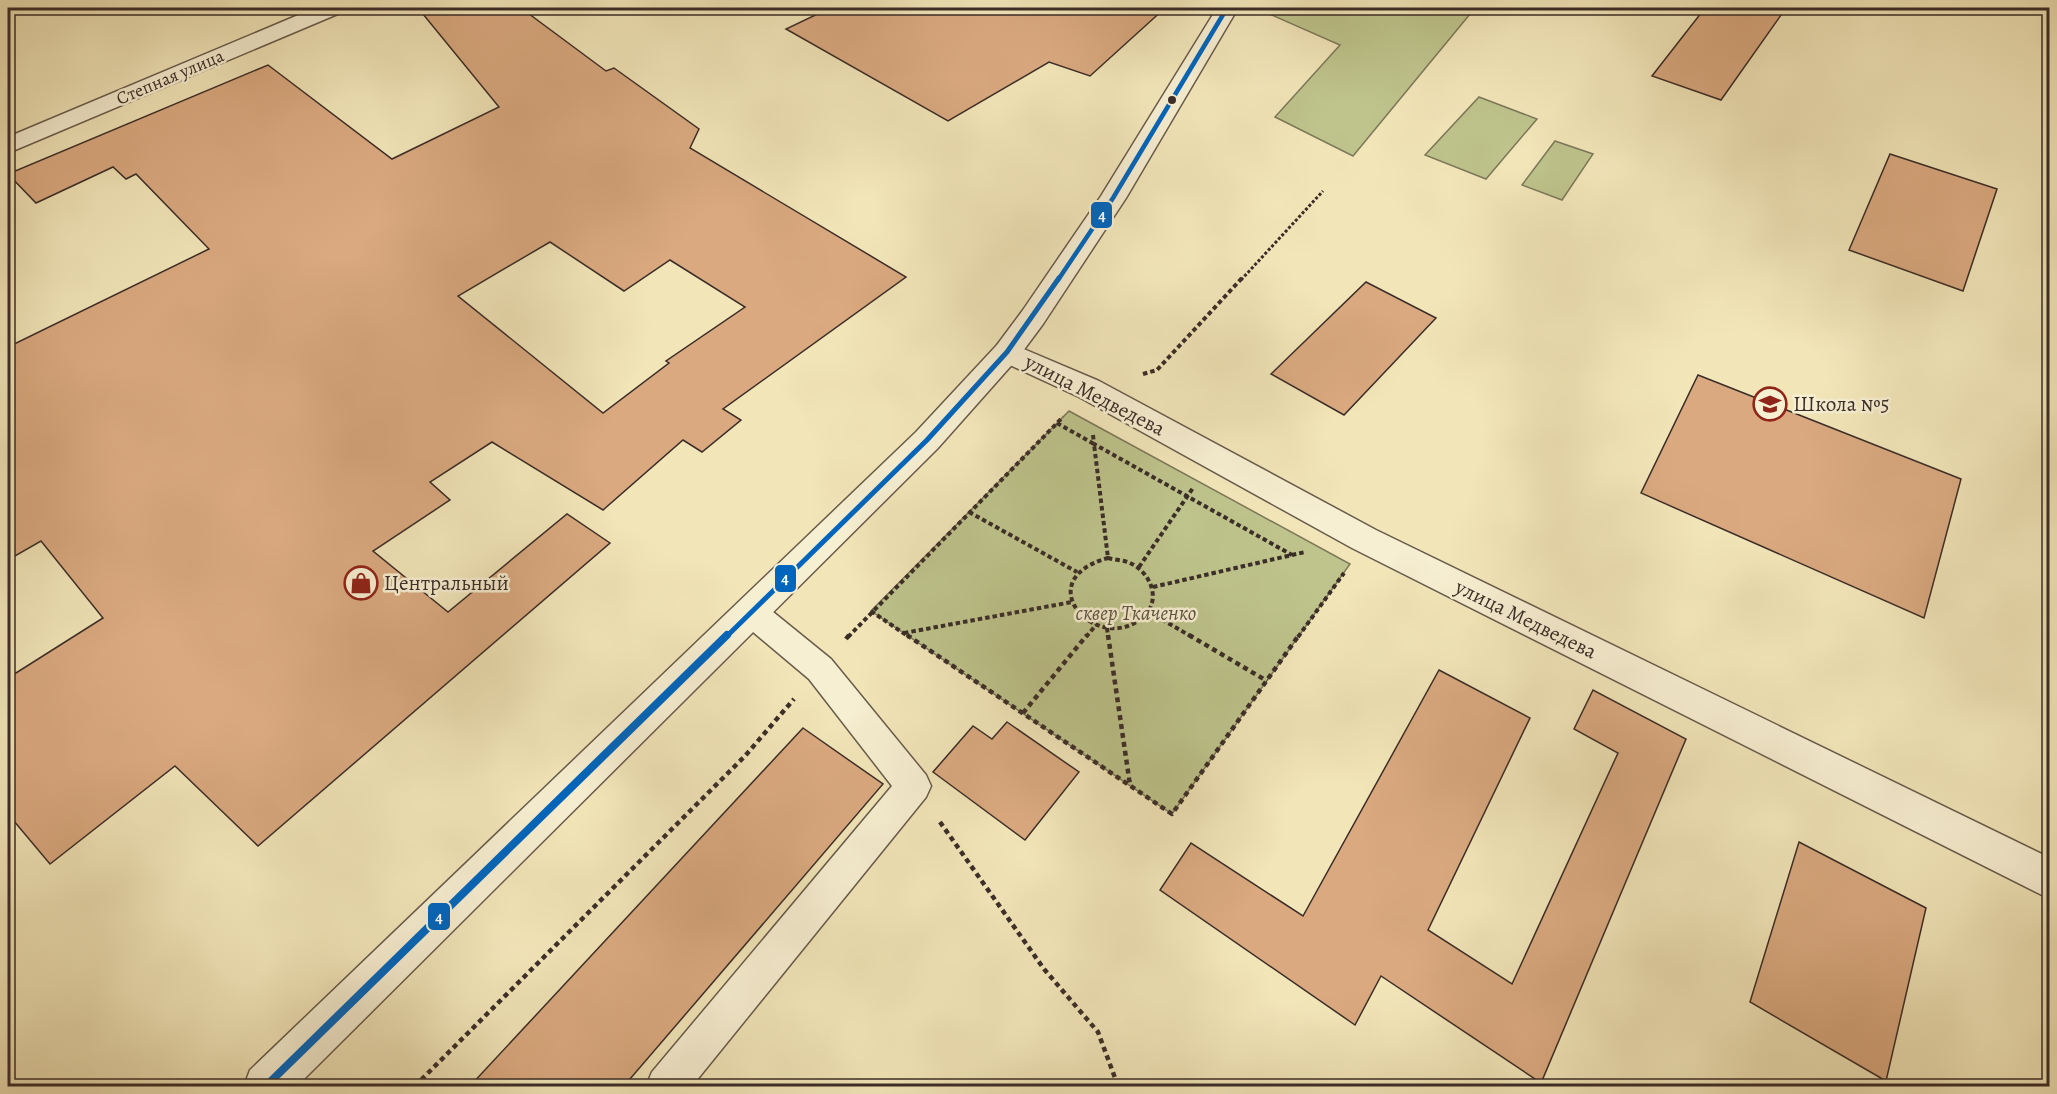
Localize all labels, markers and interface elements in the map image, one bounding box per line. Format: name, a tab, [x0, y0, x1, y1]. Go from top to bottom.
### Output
street label: Степная улица	[113, 43, 228, 110]
unlabelled marker	[1166, 94, 1178, 106]
line badge: 4	[1090, 201, 1113, 229]
text: 4	[1098, 205, 1106, 227]
street label: улица Медведева	[1019, 347, 1170, 443]
school or university icon: Школа №5	[1752, 386, 1788, 422]
place label: Школа №5	[1793, 390, 1890, 418]
line badge: 4	[774, 564, 797, 593]
shop icon: Центральный	[343, 565, 379, 601]
text: 4	[781, 568, 789, 590]
place label: Центральный	[384, 569, 509, 597]
street label: улица Медведева	[1450, 572, 1602, 666]
park label: сквер Ткаченко	[1076, 599, 1196, 627]
line badge: 4	[427, 902, 451, 931]
text: 4	[435, 907, 443, 929]

